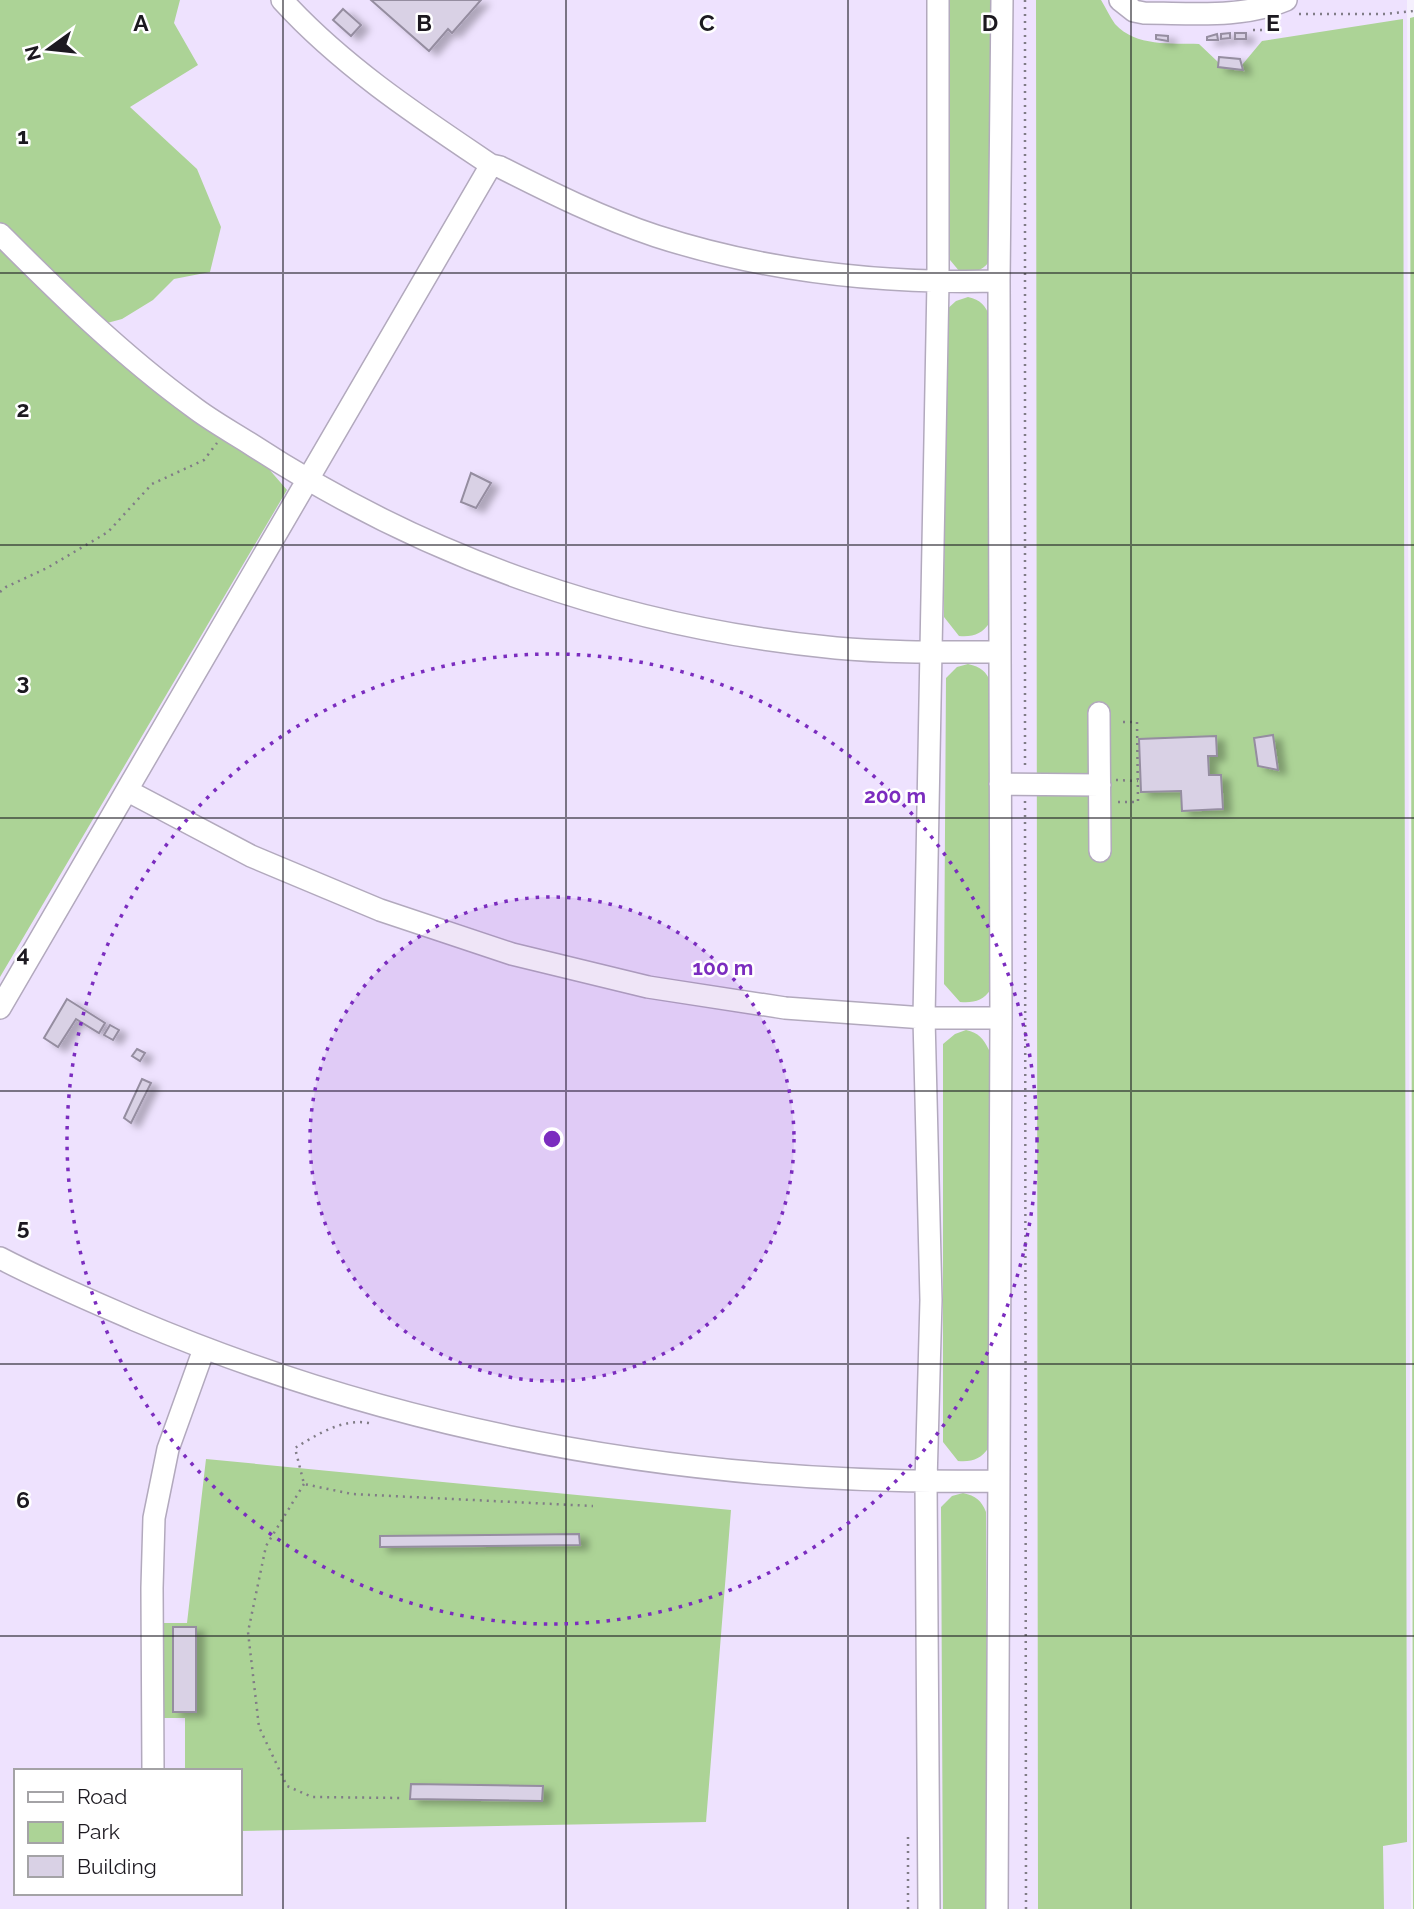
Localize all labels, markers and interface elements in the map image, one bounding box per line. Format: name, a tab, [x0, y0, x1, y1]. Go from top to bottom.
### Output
text: A	[133, 9, 149, 36]
text: B	[416, 9, 432, 36]
text: C	[699, 9, 715, 36]
text: D	[982, 9, 998, 36]
text: E	[1266, 9, 1280, 36]
north arrow	[14, 14, 84, 84]
text: N	[20, 44, 45, 63]
text: 1	[17, 122, 29, 149]
text: 2	[17, 395, 29, 422]
text: 3	[17, 668, 29, 695]
text: 200 m	[864, 783, 926, 808]
text: 4	[16, 940, 30, 967]
text: 100 m	[693, 955, 753, 980]
centre of rings	[540, 1127, 564, 1151]
text: 5	[17, 1213, 30, 1240]
text: 6	[16, 1486, 30, 1513]
legend	[14, 1769, 242, 1895]
text: Road	[77, 1784, 127, 1809]
text: Park	[77, 1819, 120, 1844]
text: Building	[77, 1854, 157, 1879]

